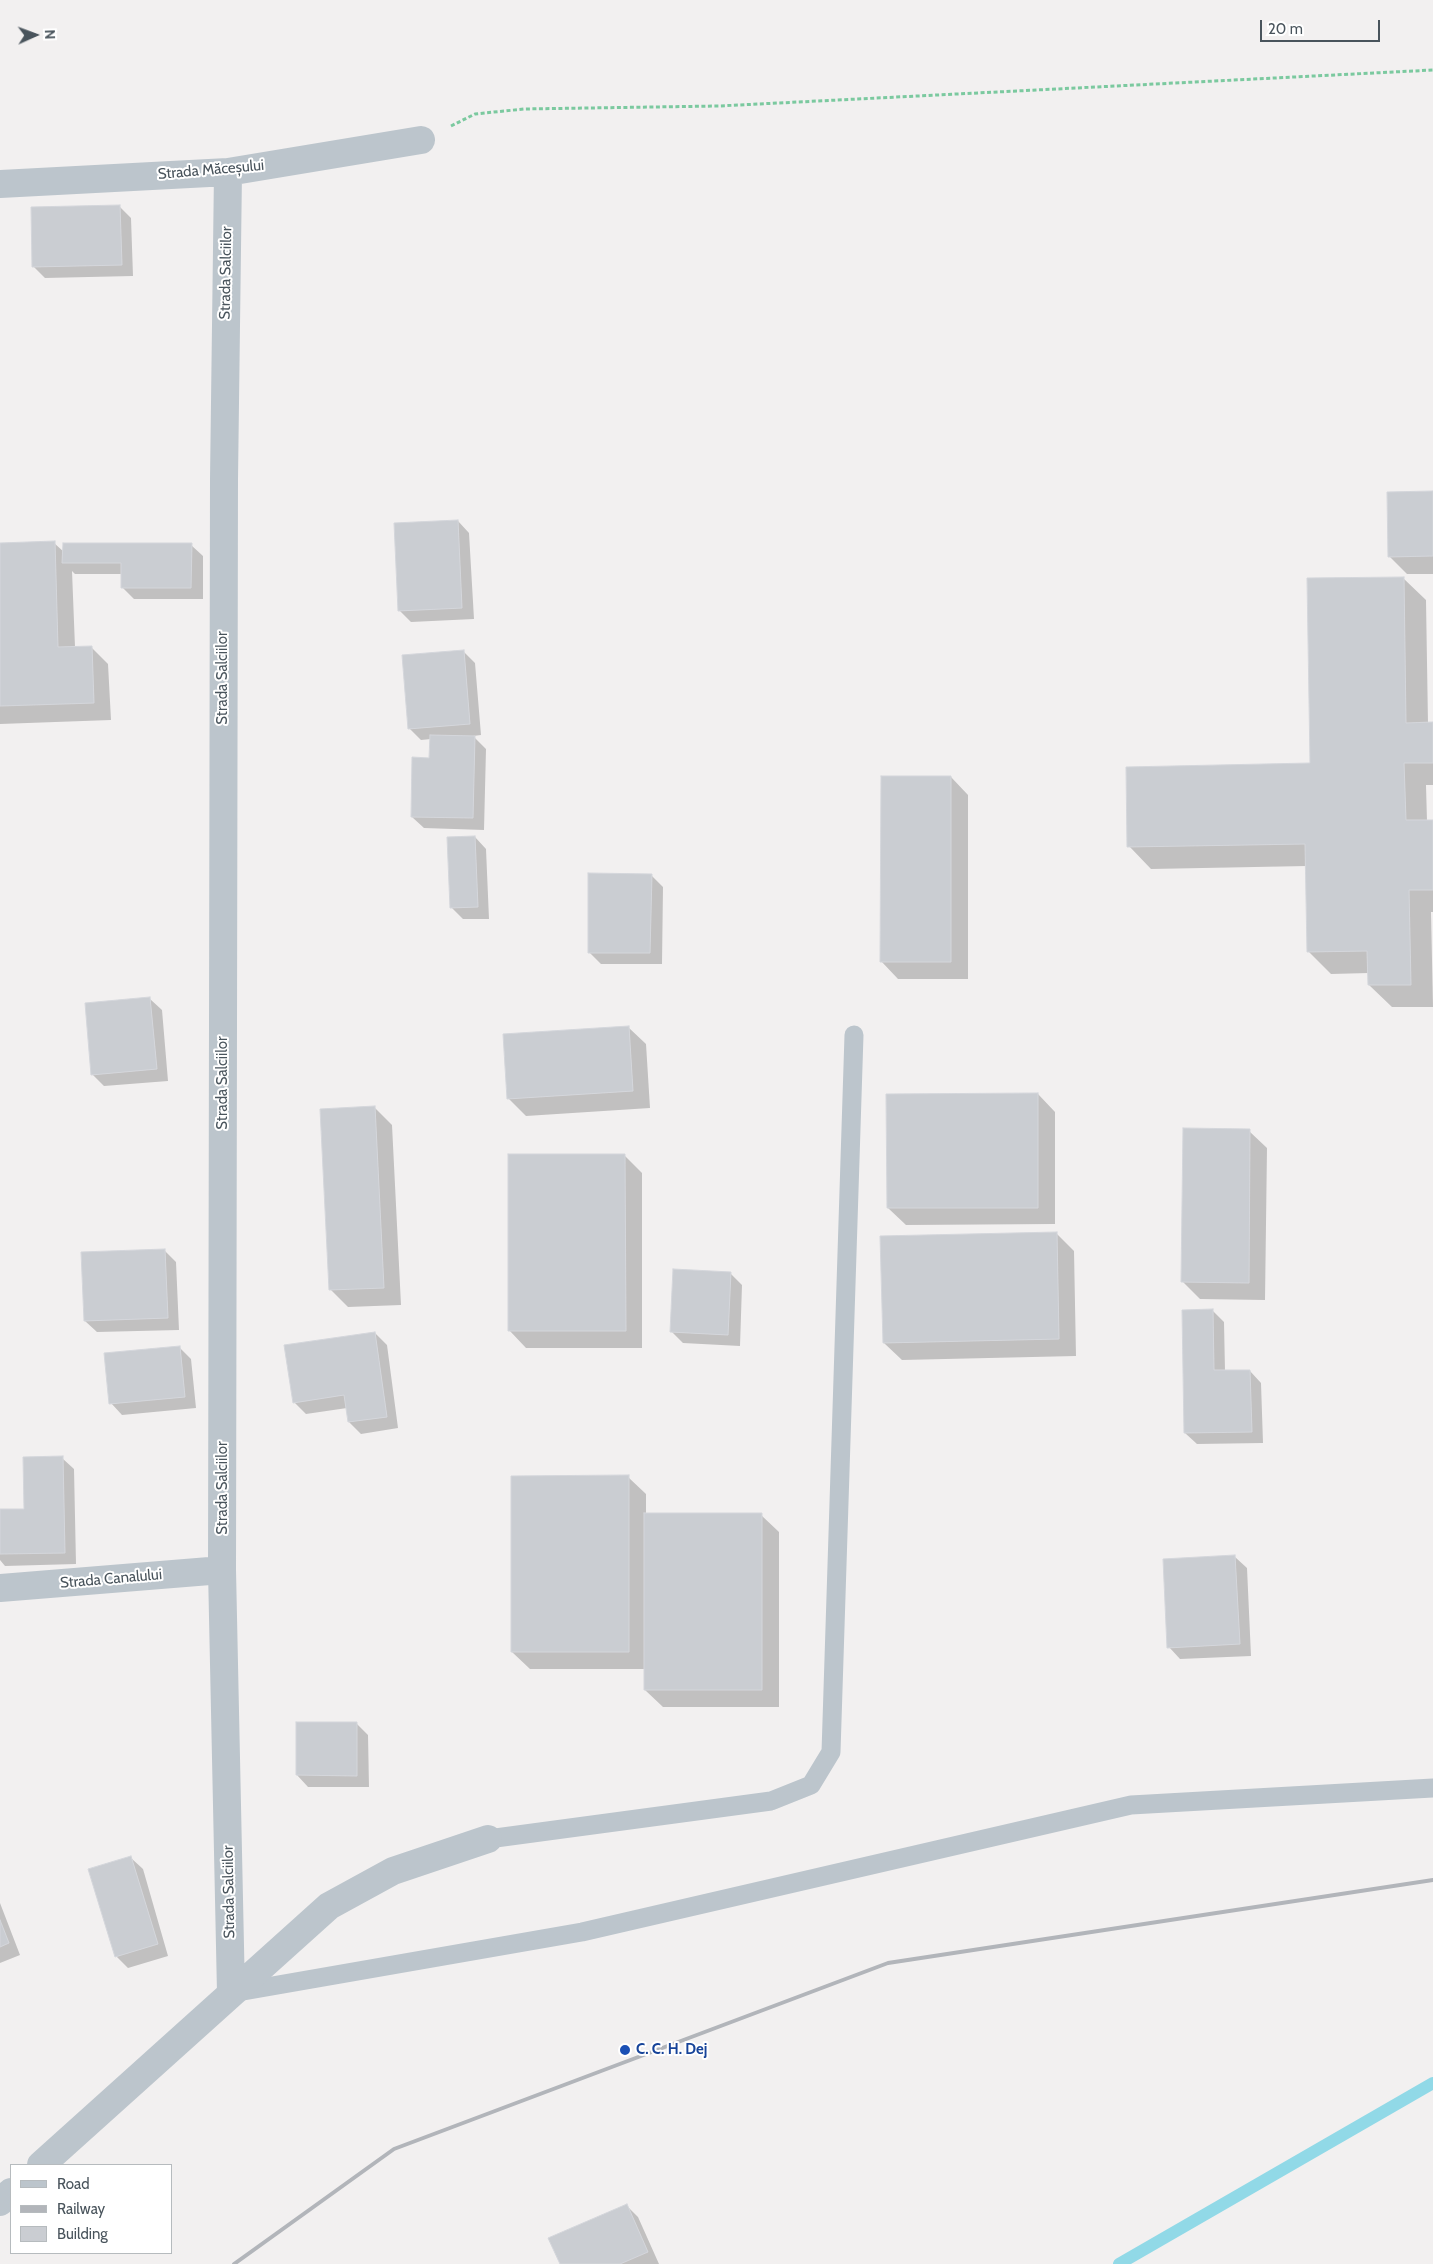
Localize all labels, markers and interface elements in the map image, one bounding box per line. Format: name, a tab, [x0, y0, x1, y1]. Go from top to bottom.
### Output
north arrow	[10, 10, 60, 60]
scale bar	[1263, 10, 1383, 42]
text: 20 m	[1268, 20, 1303, 38]
text: N	[41, 29, 59, 40]
street label: Strada Măceșului	[157, 156, 265, 184]
street label: Strada Salciilor	[216, 226, 236, 320]
street label: Strada Salciilor	[214, 631, 232, 725]
street label: Strada Salciilor	[214, 1036, 232, 1130]
street label: Strada Salciilor	[214, 1441, 232, 1535]
street label: Strada Canalului	[59, 1566, 163, 1592]
street label: Strada Salciilor	[219, 1845, 239, 1939]
place label: C. C. H. Dej	[636, 2041, 707, 2059]
marker: C. C. H. Dej	[618, 2043, 632, 2057]
legend	[10, 2164, 172, 2254]
text: Road	[57, 2175, 90, 2193]
text: Railway	[57, 2200, 105, 2218]
text: Building	[57, 2225, 108, 2243]

